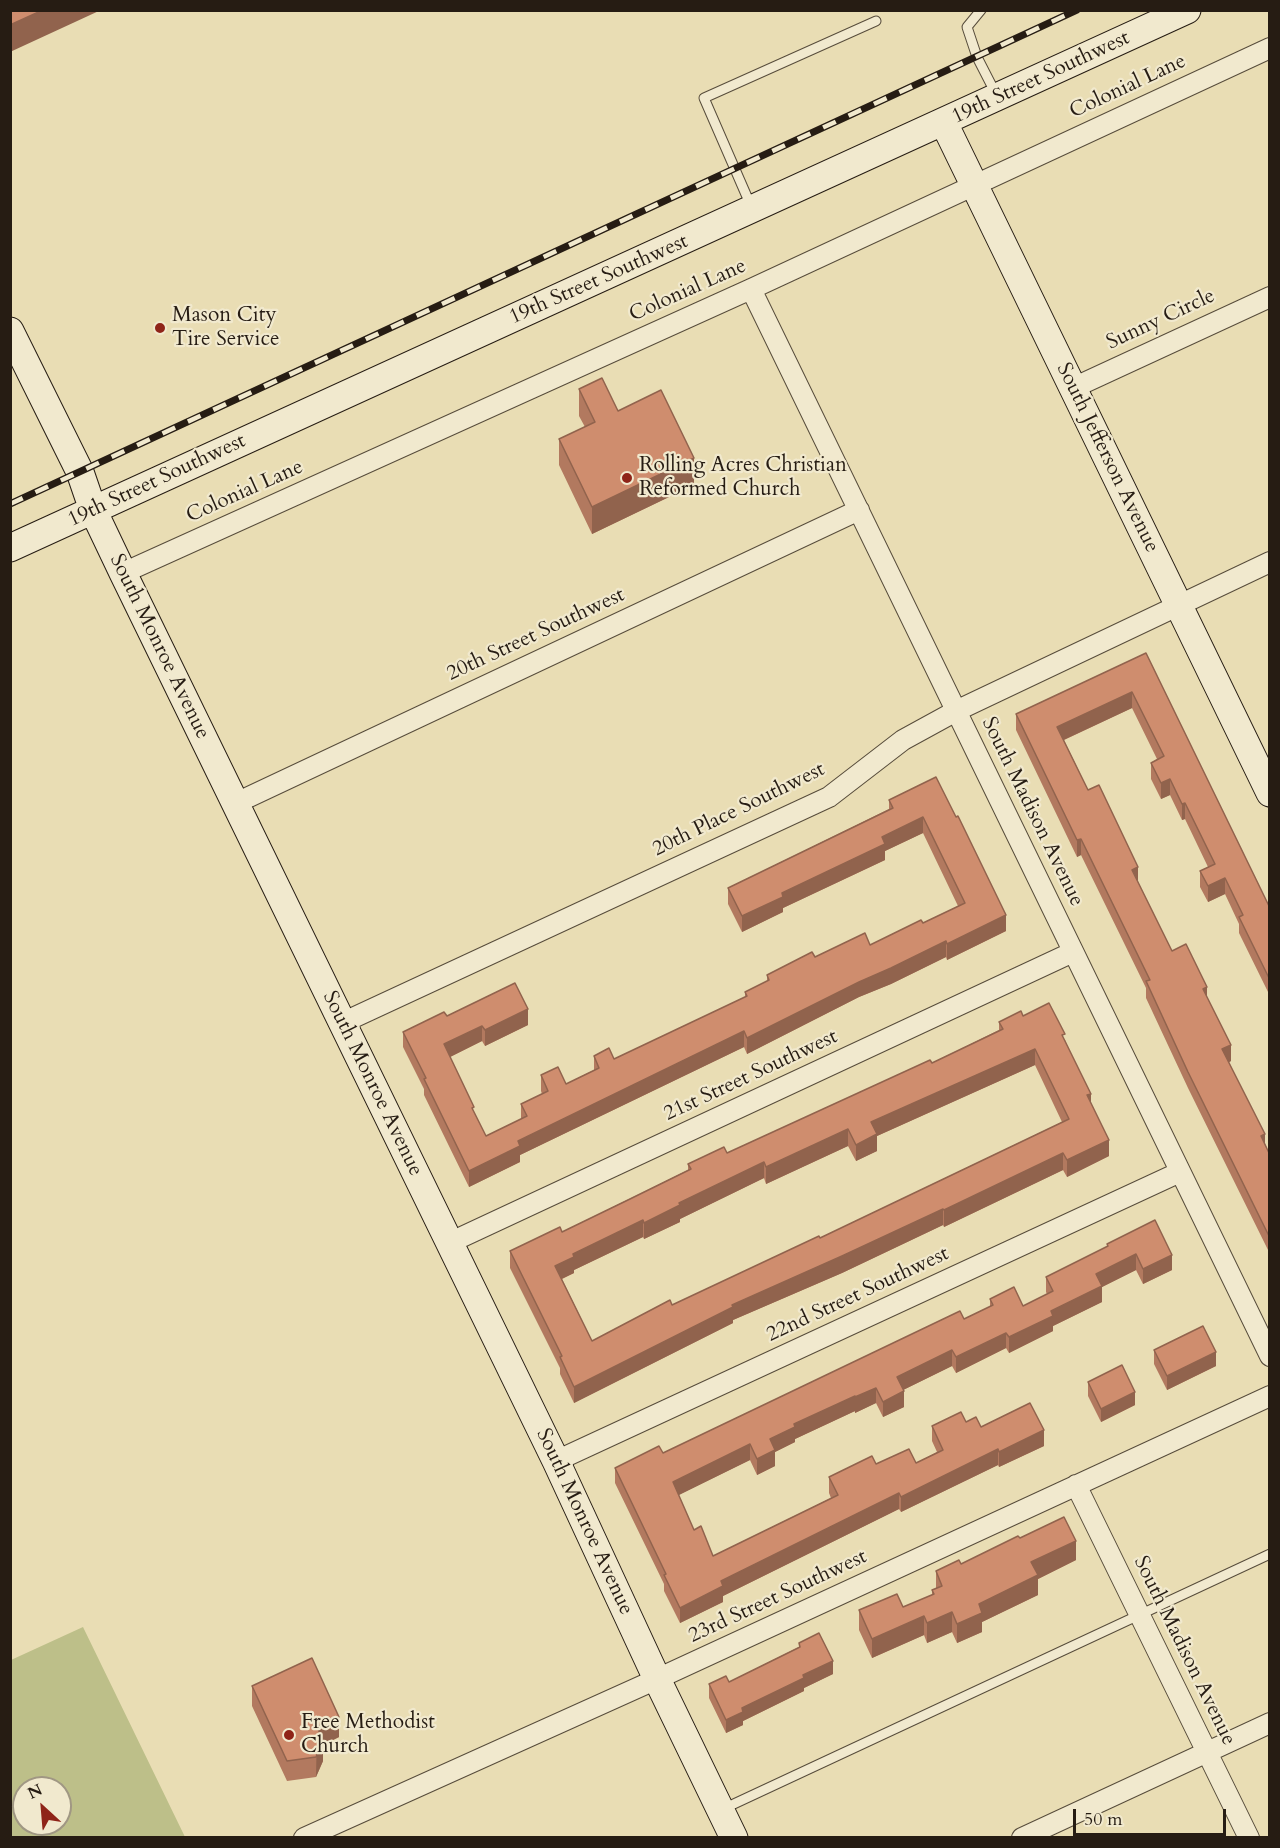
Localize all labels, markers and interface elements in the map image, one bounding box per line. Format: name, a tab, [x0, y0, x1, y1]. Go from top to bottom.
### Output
street label: 19th Street Southwest	[948, 26, 1134, 130]
street label: Colonial Lane	[1066, 49, 1190, 125]
street label: 19th Street Southwest	[506, 229, 692, 331]
street label: Colonial Lane	[626, 254, 750, 328]
street label: Sunny Circle	[1103, 284, 1219, 356]
place label: Mason City Tire Service	[172, 303, 280, 353]
marker: Mason City Tire Service	[153, 321, 167, 335]
street label: South Jefferson Avenue	[1050, 359, 1164, 557]
street label: 19th Street Southwest	[64, 429, 250, 533]
place label: Rolling Acres Christian Reformed Church	[639, 453, 847, 503]
street label: Colonial Lane	[183, 455, 307, 529]
marker: Rolling Acres Christian Reformed Church	[620, 471, 634, 485]
street label: South Monroe Avenue	[103, 550, 215, 744]
street label: 20th Street Southwest	[443, 583, 629, 687]
street label: South Madison Avenue	[975, 713, 1089, 911]
street label: 20th Place Southwest	[649, 757, 829, 863]
street label: South Monroe Avenue	[316, 987, 428, 1181]
street label: 21st Street Southwest	[660, 1025, 842, 1127]
street label: 22nd Street Southwest	[763, 1242, 953, 1348]
street label: South Monroe Avenue	[530, 1425, 638, 1619]
street label: 23rd Street Southwest	[685, 1545, 871, 1649]
street label: South Madison Avenue	[1127, 1552, 1241, 1750]
place label: Free Methodist Church	[301, 1710, 435, 1760]
marker: Free Methodist Church	[282, 1728, 296, 1742]
north arrow	[12, 1776, 72, 1836]
text: N	[24, 1779, 46, 1805]
scale bar	[1076, 1797, 1229, 1835]
text: 50 m	[1084, 1807, 1123, 1832]

